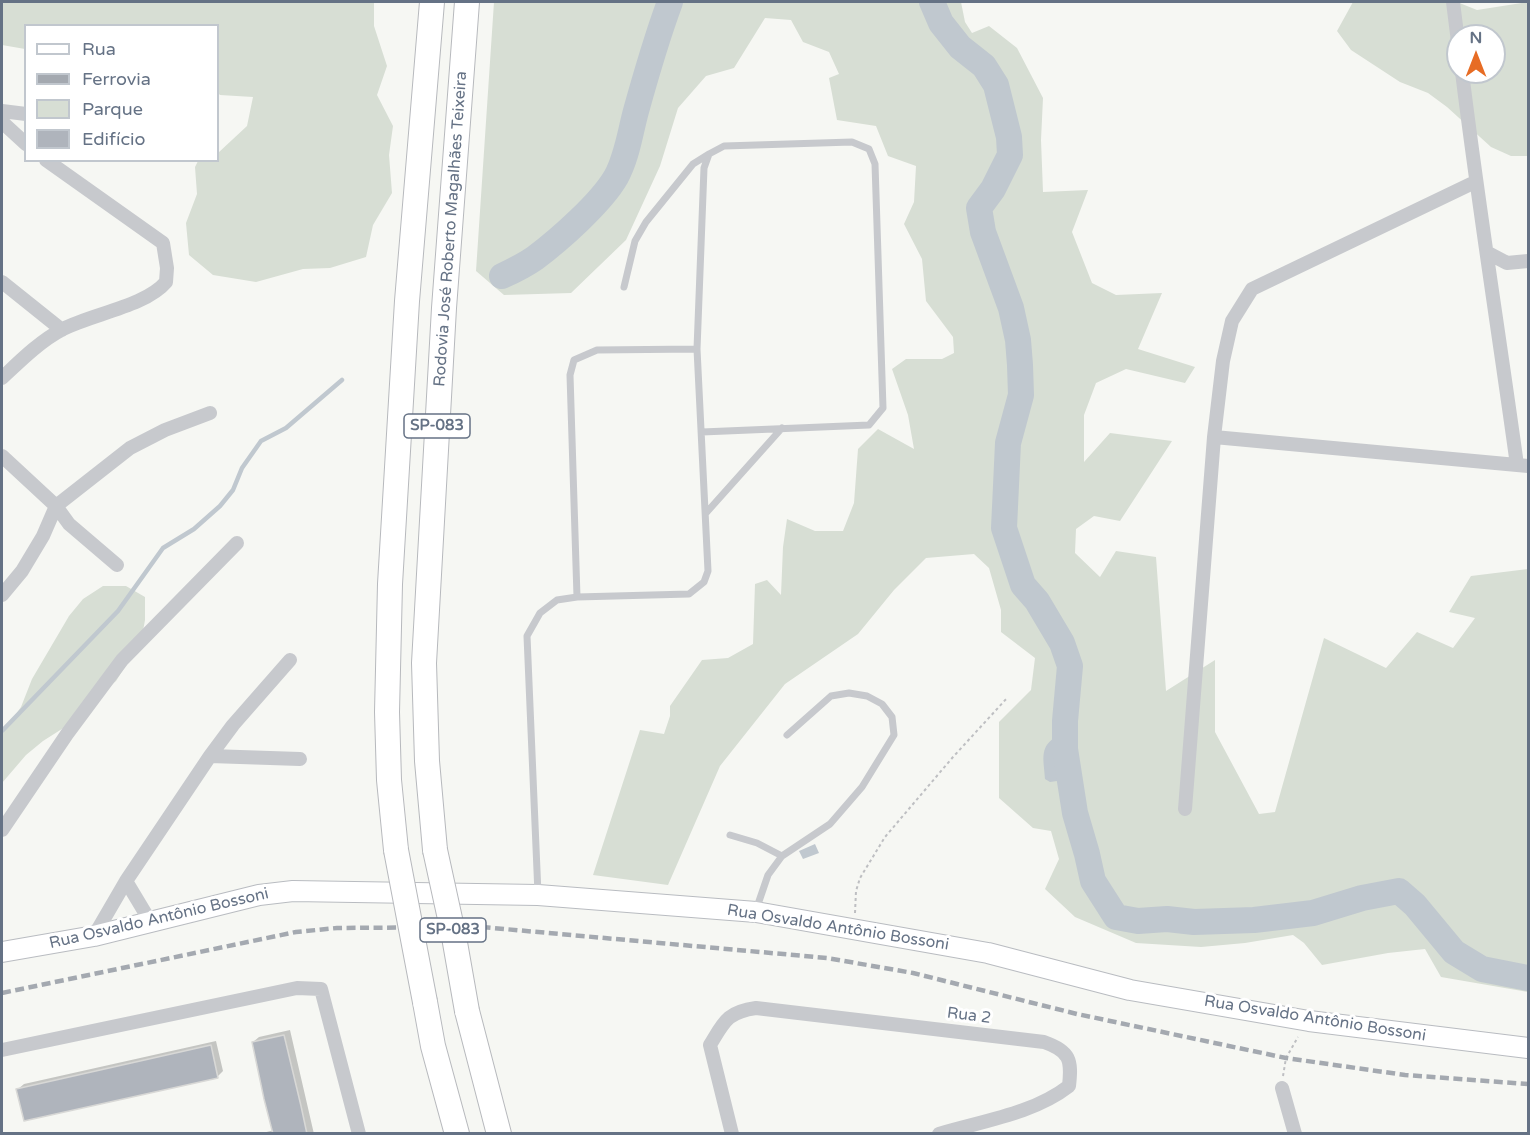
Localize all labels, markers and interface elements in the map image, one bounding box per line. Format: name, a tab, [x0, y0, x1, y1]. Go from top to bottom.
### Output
legend	[24, 24, 219, 162]
north arrow	[1446, 24, 1506, 84]
text: N	[1470, 28, 1482, 48]
text: Rua	[82, 38, 116, 60]
text: Ferrovia	[82, 68, 151, 90]
street label: Rodovia José Roberto Magalhães Teixeira	[430, 71, 472, 387]
text: Parque	[82, 98, 143, 120]
text: Edifício	[82, 128, 145, 150]
road number: SP-083	[404, 414, 470, 438]
street label: Rua Osvaldo Antônio Bossoni	[48, 884, 270, 954]
street label: Rua Osvaldo Antônio Bossoni	[726, 901, 950, 955]
road number: SP-083	[420, 918, 486, 942]
street label: Rua Osvaldo Antônio Bossoni	[1203, 992, 1427, 1046]
street label: Rua 2	[946, 1004, 992, 1028]

